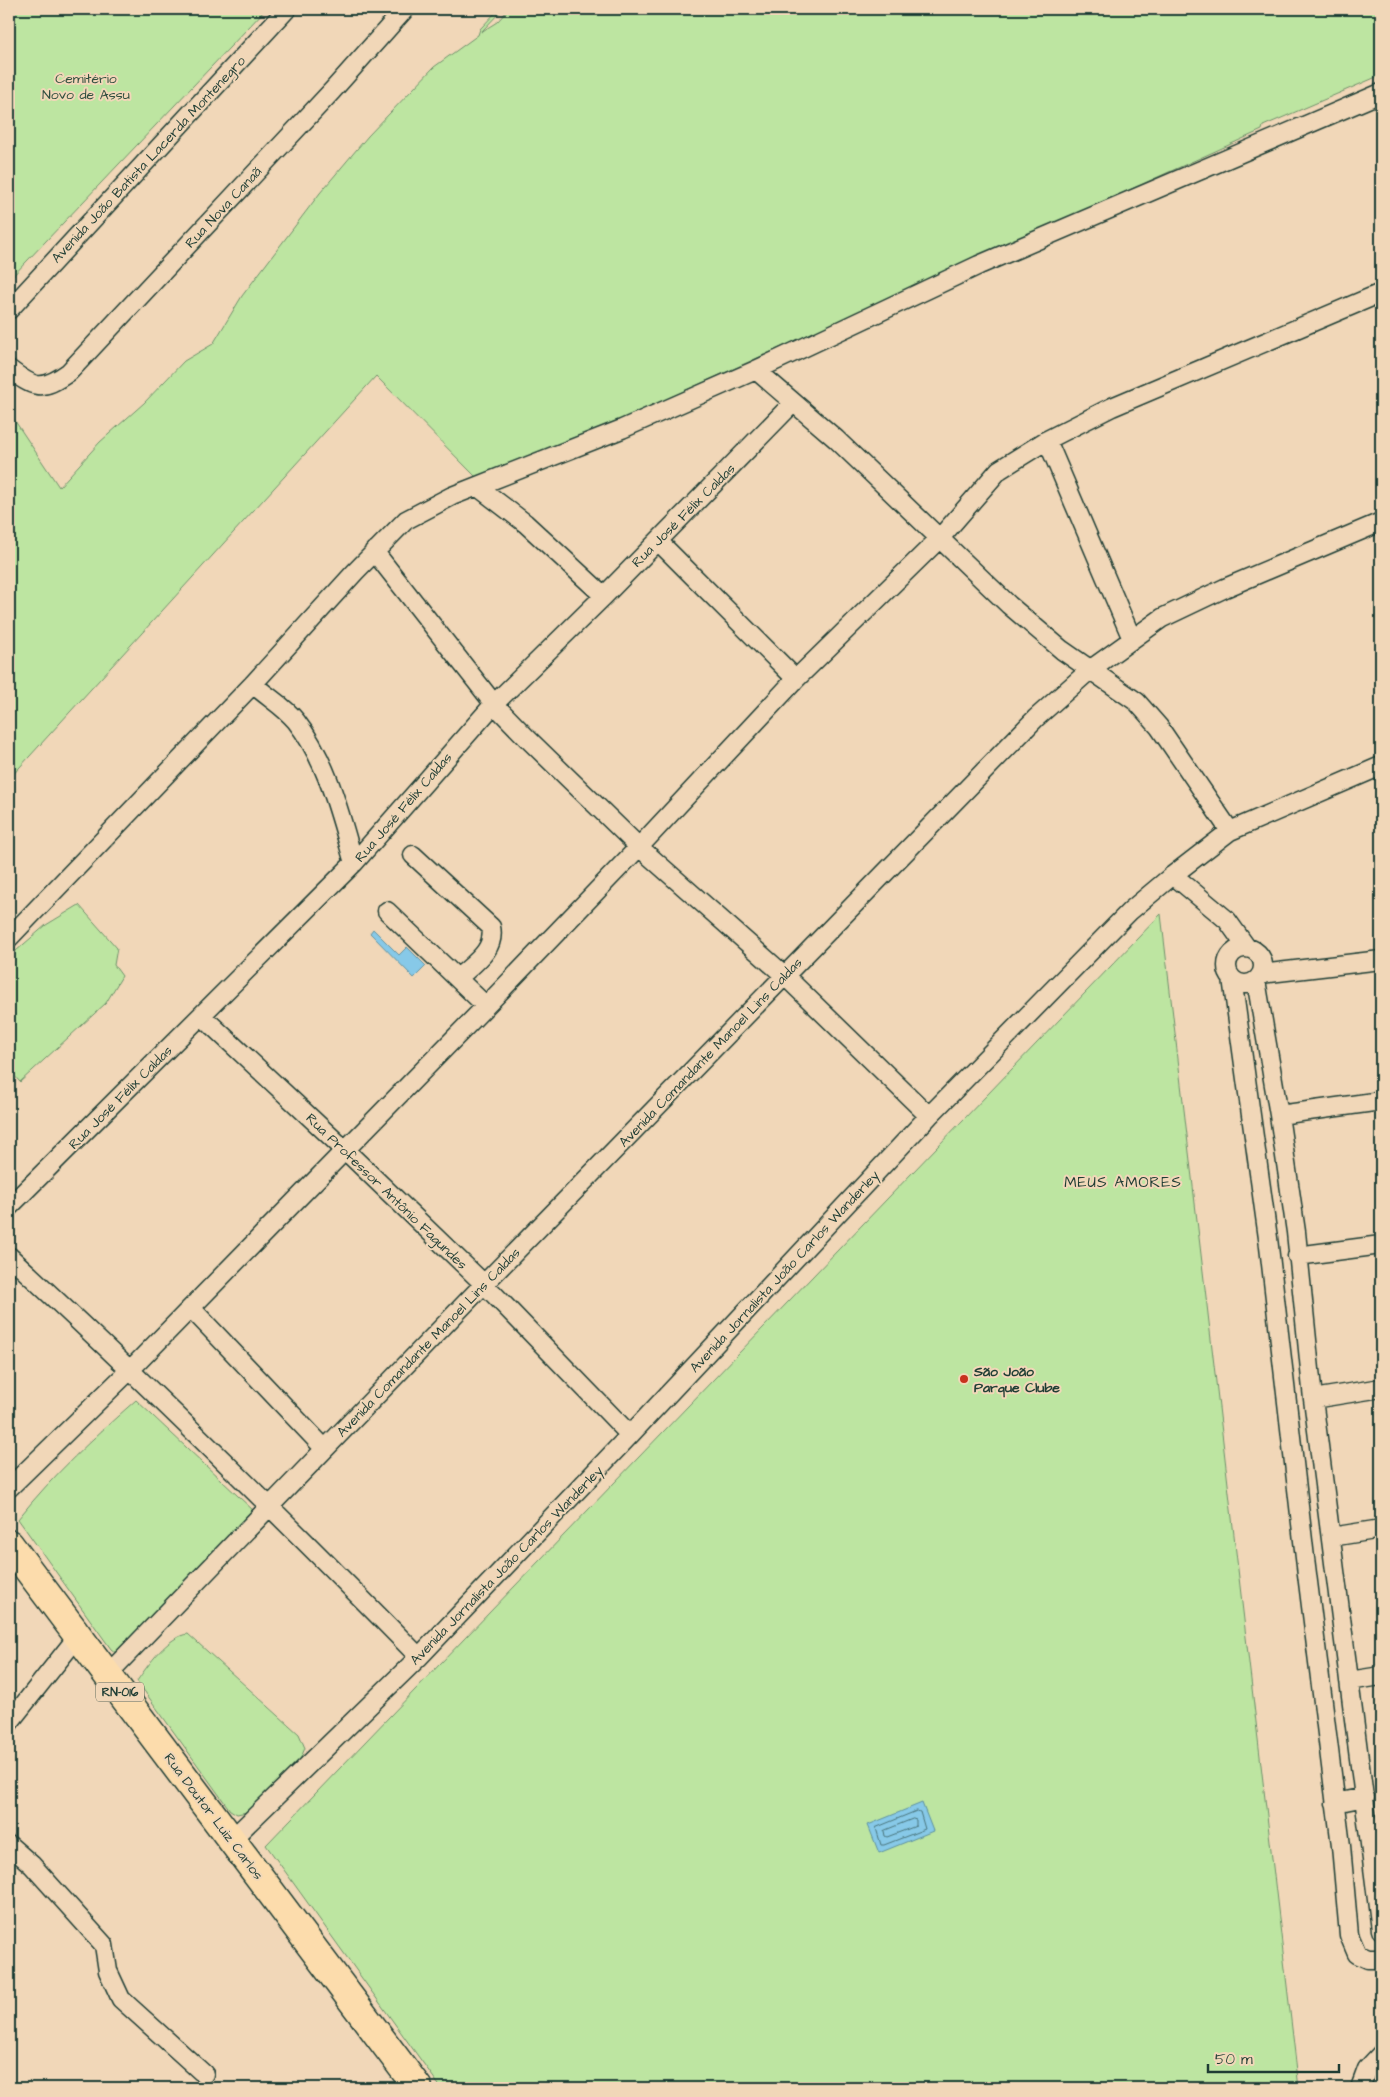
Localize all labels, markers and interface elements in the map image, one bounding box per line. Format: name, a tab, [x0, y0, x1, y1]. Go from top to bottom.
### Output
street label: Avenida João Batista Lacerda Montenegro	[47, 51, 251, 268]
park label: Cemitério Novo de Assu	[42, 69, 130, 105]
street label: Rua Nova Canaã	[181, 163, 267, 253]
street label: Rua José Félix Caldas	[627, 459, 740, 572]
street label: Rua José Félix Caldas	[350, 748, 457, 867]
street label: Avenida Comandante Manoel Lins Caldas	[614, 953, 807, 1152]
street label: Rua José Félix Caldas	[64, 1041, 177, 1154]
street label: Rua Professor Antônio Fagundes	[301, 1109, 471, 1274]
street label: Avenida Jornalista João Carlos Wanderley	[685, 1166, 884, 1377]
district label: MEUS AMORES	[1064, 1172, 1182, 1193]
street label: Avenida Comandante Manoel Lins Caldas	[332, 1243, 525, 1442]
place label: São João Parque Clube	[973, 1362, 1060, 1398]
marker: São João Parque Clube	[958, 1373, 970, 1385]
street label: Avenida Jornalista João Carlos Wanderley	[406, 1461, 608, 1670]
road number: RN-016	[96, 1682, 144, 1701]
street label: Rua Doutor Luiz Carlos	[159, 1749, 268, 1884]
scale bar	[1208, 2042, 1339, 2074]
text: 50 m	[1215, 2049, 1253, 2070]

